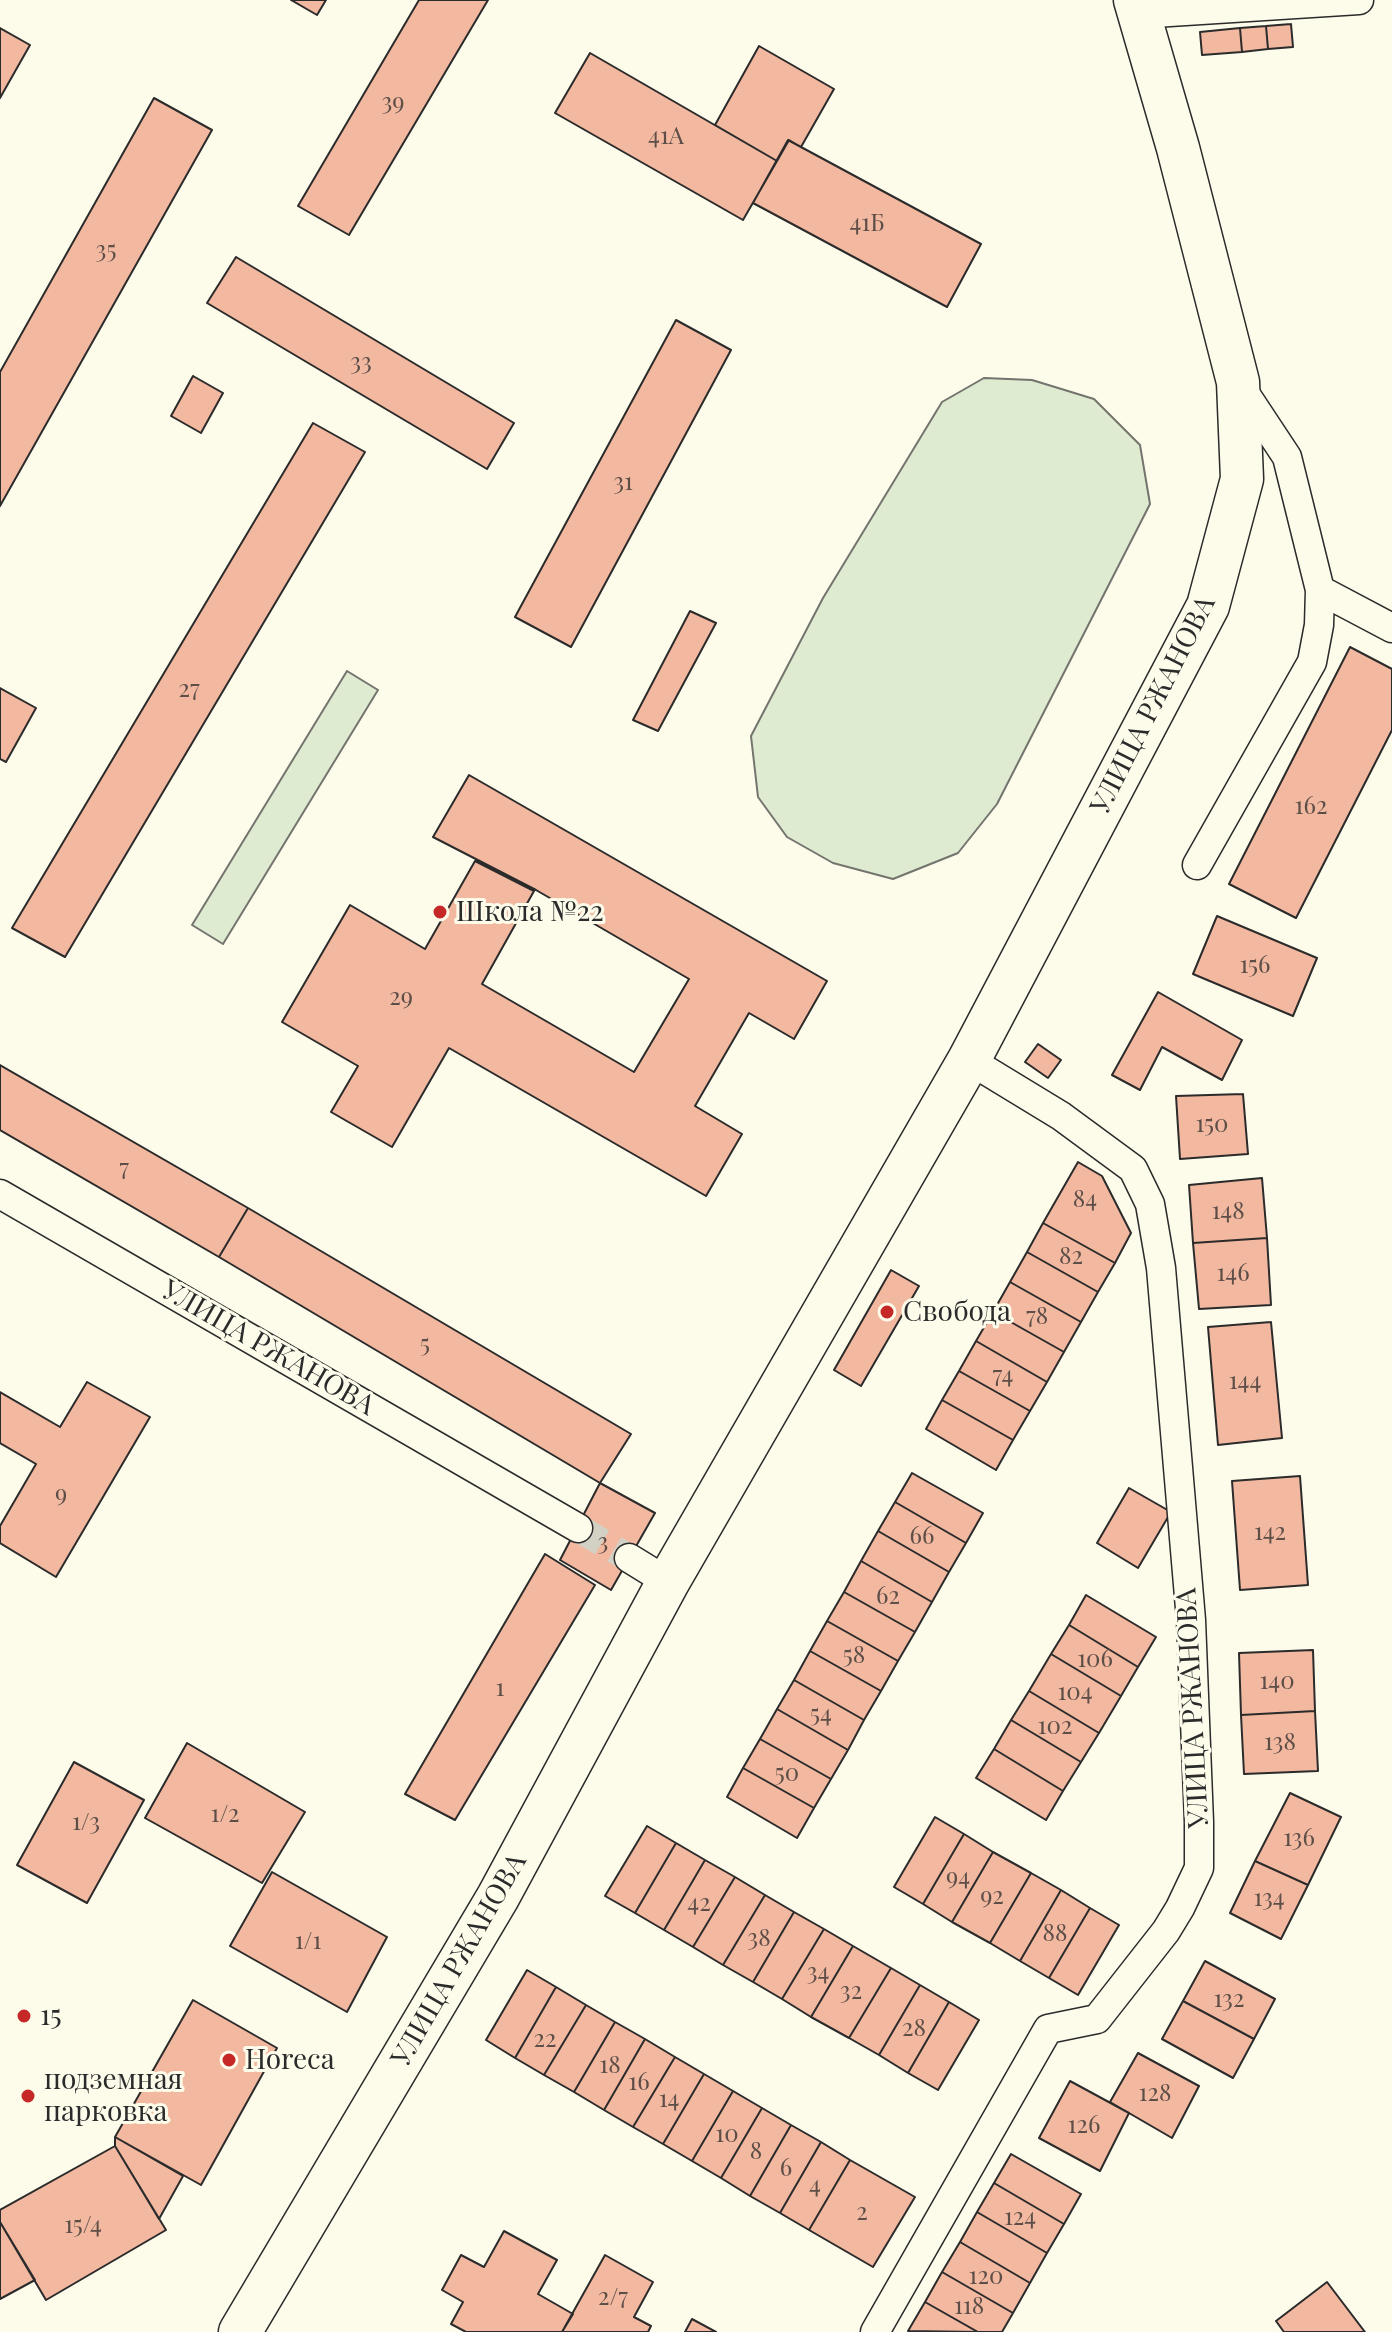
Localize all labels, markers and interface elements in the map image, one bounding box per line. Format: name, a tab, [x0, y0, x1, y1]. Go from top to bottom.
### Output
house number: 39	[381, 89, 405, 117]
house number: 41А	[648, 123, 684, 151]
house number: 41Б	[849, 210, 885, 238]
house number: 35	[96, 237, 116, 265]
house number: 33	[350, 349, 372, 377]
house number: 31	[613, 469, 633, 497]
street label: УЛИЦА РЖАНОВА	[1083, 590, 1223, 820]
house number: 27	[178, 676, 200, 704]
house number: 162	[1295, 793, 1327, 821]
place label: Школа №22	[456, 895, 604, 929]
marker: Школа №22	[431, 903, 449, 921]
house number: 156	[1240, 952, 1270, 980]
house number: 29	[389, 984, 413, 1012]
house number: 150	[1196, 1111, 1228, 1139]
house number: 7	[119, 1155, 129, 1183]
house number: 84	[1073, 1186, 1097, 1214]
house number: 148	[1211, 1198, 1245, 1226]
house number: 82	[1059, 1243, 1083, 1271]
house number: 146	[1216, 1260, 1250, 1288]
street label: УЛИЦА РЖАНОВА	[155, 1273, 381, 1423]
place label: Свобода	[903, 1295, 1011, 1329]
marker: Свобода	[878, 1303, 896, 1321]
house number: 78	[1026, 1303, 1048, 1331]
house number: 5	[420, 1331, 430, 1359]
house number: 74	[993, 1362, 1013, 1390]
house number: 144	[1229, 1368, 1261, 1396]
house number: 9	[55, 1481, 67, 1509]
house number: 142	[1254, 1519, 1286, 1547]
house number: 66	[910, 1523, 934, 1551]
house number: 3	[598, 1529, 608, 1557]
house number: 62	[876, 1583, 900, 1611]
street label: УЛИЦА РЖАНОВА	[1170, 1587, 1216, 1829]
house number: 58	[843, 1642, 865, 1670]
house number: 106	[1077, 1646, 1113, 1674]
house number: 140	[1259, 1668, 1295, 1696]
house number: 1	[496, 1675, 504, 1703]
house number: 104	[1057, 1679, 1093, 1707]
house number: 54	[810, 1701, 832, 1729]
house number: 102	[1038, 1713, 1072, 1741]
house number: 138	[1264, 1729, 1296, 1757]
house number: 50	[775, 1760, 799, 1788]
house number: 1/2	[211, 1801, 239, 1829]
house number: 1/3	[72, 1809, 100, 1837]
house number: 136	[1283, 1825, 1315, 1853]
street label: УЛИЦА РЖАНОВА	[384, 1847, 534, 2073]
house number: 94	[946, 1864, 970, 1892]
house number: 92	[980, 1883, 1004, 1911]
house number: 134	[1253, 1885, 1285, 1913]
house number: 42	[687, 1890, 711, 1918]
house number: 88	[1043, 1920, 1067, 1948]
house number: 38	[747, 1925, 771, 1953]
house number: 1/1	[295, 1928, 321, 1956]
house number: 34	[807, 1959, 829, 1987]
house number: 32	[840, 1978, 862, 2006]
house number: 132	[1214, 1986, 1244, 2014]
place label: 15	[40, 1999, 62, 2033]
marker: 15	[15, 2007, 33, 2025]
house number: 28	[902, 2015, 926, 2043]
house number: 22	[534, 2026, 556, 2054]
place label: Horeca	[245, 2043, 335, 2077]
marker: Horeca	[220, 2051, 238, 2069]
house number: 18	[599, 2052, 621, 2080]
place label: подземная парковка	[44, 2063, 183, 2129]
house number: 16	[628, 2069, 650, 2097]
house number: 128	[1139, 2080, 1171, 2108]
house number: 14	[659, 2086, 679, 2114]
marker: подземная парковка	[19, 2087, 37, 2105]
house number: 126	[1068, 2112, 1100, 2140]
house number: 10	[715, 2121, 739, 2149]
house number: 8	[750, 2138, 762, 2166]
house number: 6	[780, 2155, 792, 2183]
house number: 4	[809, 2172, 821, 2200]
house number: 2	[856, 2199, 868, 2227]
house number: 124	[1004, 2204, 1036, 2232]
house number: 15/4	[64, 2212, 102, 2240]
house number: 120	[969, 2263, 1003, 2291]
house number: 2/7	[598, 2284, 628, 2312]
house number: 118	[954, 2293, 984, 2321]

